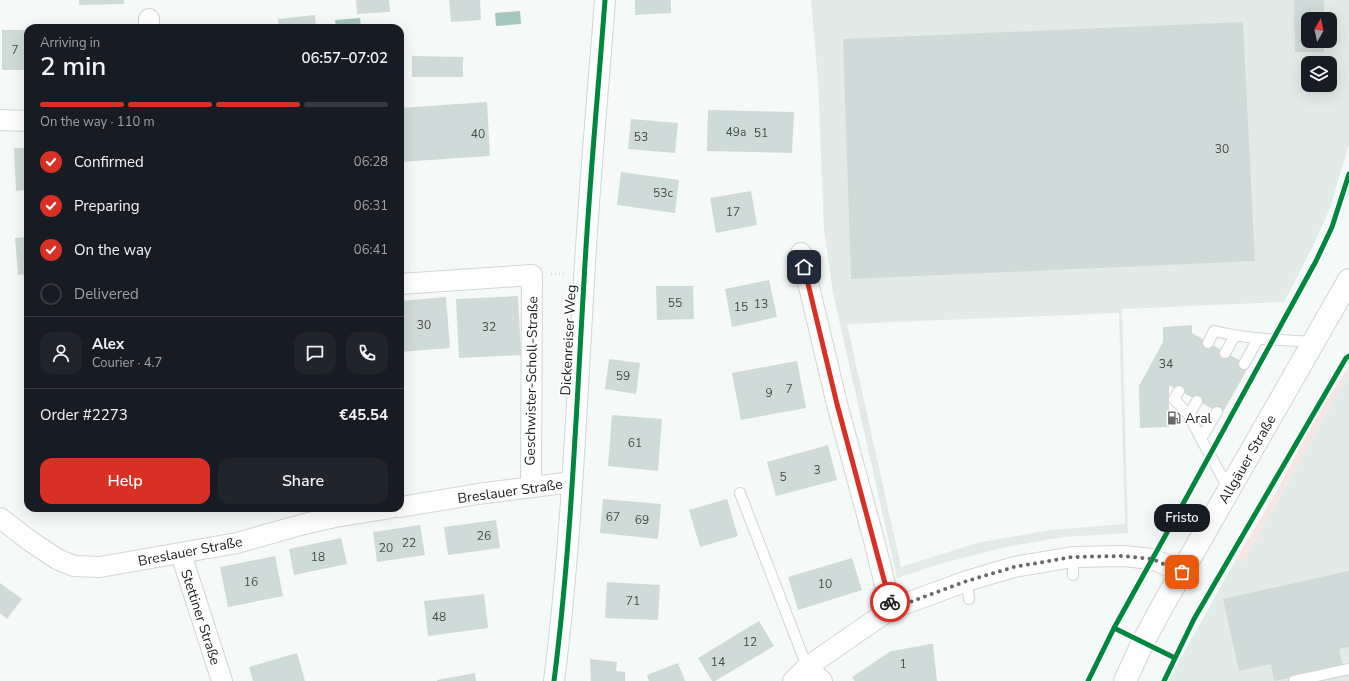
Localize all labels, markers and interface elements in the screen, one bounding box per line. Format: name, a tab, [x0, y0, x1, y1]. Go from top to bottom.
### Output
north arrow	[1301, 12, 1337, 48]
map controls	[1301, 12, 1337, 92]
text: Arriving in	[40, 34, 100, 52]
house number: 7	[11, 42, 19, 58]
text: 06:57–07:02	[301, 48, 388, 68]
text: 2 min	[40, 49, 106, 84]
button: layers	[1301, 56, 1337, 92]
text: On the way · 110 m	[40, 113, 155, 131]
house number: 49a	[726, 124, 746, 140]
house number: 51	[754, 125, 768, 141]
house number: 40	[471, 126, 485, 142]
house number: 53	[634, 129, 648, 145]
house number: 30	[1215, 141, 1229, 157]
icon: check	[40, 151, 62, 173]
text: Confirmed	[74, 152, 144, 172]
text: 06:28	[354, 153, 388, 171]
house number: 53c	[653, 185, 673, 201]
icon: check	[40, 195, 62, 217]
text: Preparing	[74, 196, 139, 216]
text: 06:31	[354, 197, 388, 215]
house number: 17	[726, 204, 740, 220]
icon: check	[40, 239, 62, 261]
text: On the way	[74, 240, 152, 260]
text: 06:41	[354, 241, 388, 259]
pin	[787, 250, 821, 284]
icon: home	[793, 256, 815, 278]
text: Delivered	[74, 284, 139, 304]
street label: Dickenreiser Weg	[556, 284, 581, 396]
house number: 55	[668, 295, 682, 311]
street label: Geschwister-Scholl-Straße	[521, 296, 542, 466]
house number: 13	[754, 296, 768, 312]
house number: 15	[734, 299, 748, 315]
house number: 30	[417, 317, 431, 333]
house number: 32	[482, 319, 496, 335]
button: person	[40, 332, 82, 374]
button: chat	[294, 332, 336, 374]
button: phone	[346, 332, 388, 374]
text: Alex	[92, 334, 124, 354]
text: Courier · 4.7	[92, 354, 162, 372]
house number: 34	[1159, 356, 1173, 372]
house number: 59	[616, 368, 630, 384]
house number: 7	[785, 381, 793, 397]
house number: 9	[765, 385, 773, 401]
text: Order #2273	[40, 405, 128, 425]
text: €45.54	[339, 405, 388, 425]
place label: Aral	[1185, 409, 1213, 428]
fuel station icon: Aral	[1166, 410, 1182, 426]
street label: Allgäuer Straße	[1214, 411, 1281, 507]
house number: 61	[628, 435, 642, 451]
button: Help	[40, 458, 210, 504]
button: Share	[218, 458, 388, 504]
house number: 3	[813, 462, 821, 478]
house number: 5	[779, 469, 787, 485]
street label: Breslauer Straße	[456, 475, 564, 508]
callout: Fristo	[1154, 504, 1210, 532]
house number: 67	[606, 509, 620, 525]
text: Fristo	[1165, 509, 1199, 527]
house number: 69	[635, 512, 649, 528]
house number: 26	[477, 528, 491, 544]
street label: Breslauer Straße	[136, 532, 244, 571]
house number: 22	[402, 535, 416, 551]
house number: 20	[379, 540, 393, 556]
house number: 18	[311, 549, 325, 565]
pin	[1165, 555, 1199, 589]
icon: bag	[1171, 561, 1193, 583]
street label: Stettiner Straße	[176, 567, 225, 667]
house number: 16	[244, 574, 258, 590]
house number: 10	[818, 576, 832, 592]
courier	[870, 582, 910, 622]
icon: bike	[879, 591, 901, 613]
house number: 71	[626, 593, 640, 609]
house number: 48	[432, 609, 446, 625]
house number: 12	[743, 634, 757, 650]
house number: 14	[711, 654, 725, 670]
house number: 1	[899, 656, 907, 672]

